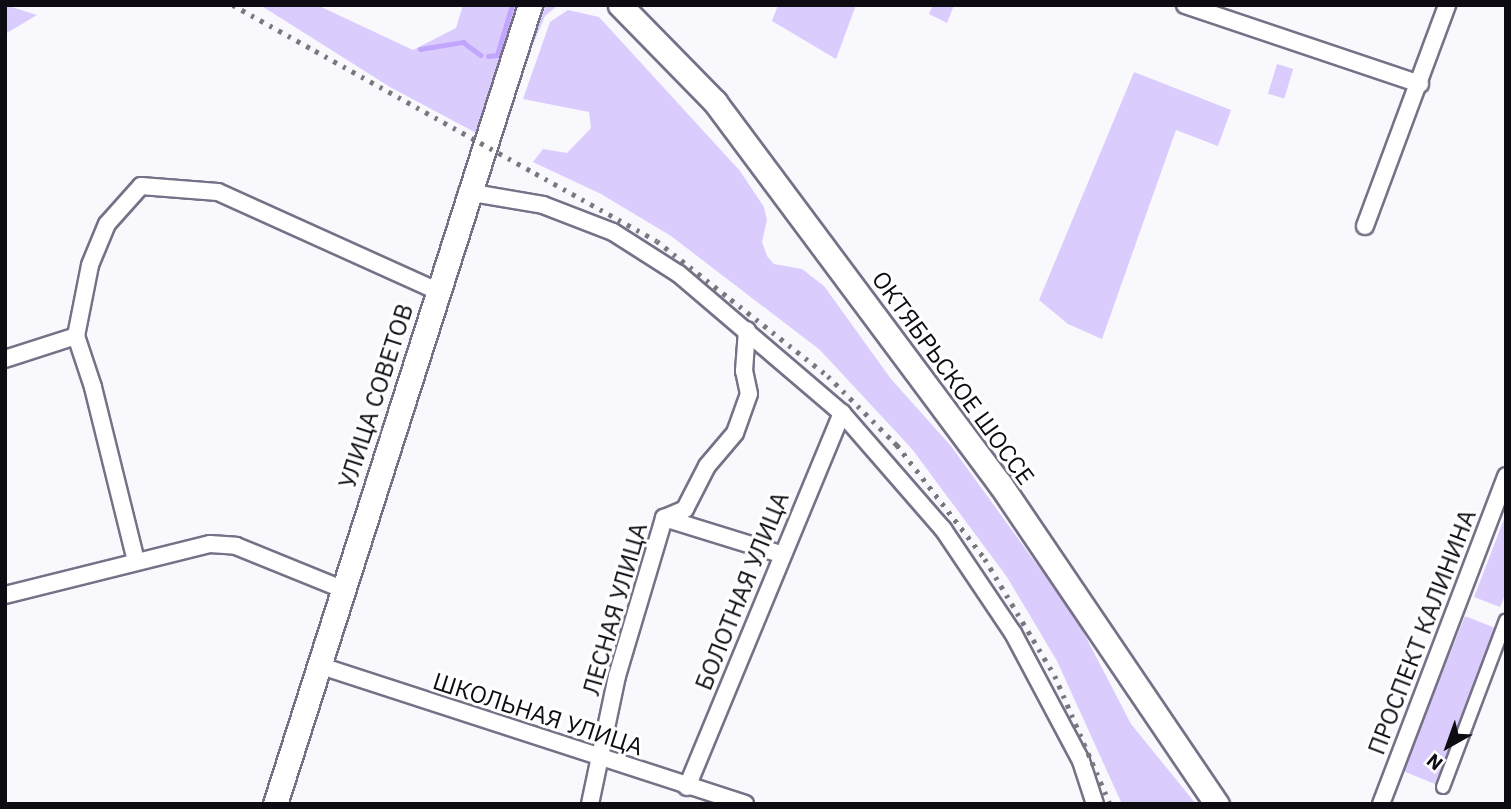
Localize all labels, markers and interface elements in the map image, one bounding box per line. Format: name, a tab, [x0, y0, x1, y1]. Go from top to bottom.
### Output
street label: ОКТЯБРЬСКОЕ ШОССЕ	[866, 266, 1040, 490]
street label: УЛИЦА СОВЕТОВ	[333, 300, 419, 492]
street label: БОЛОТНАЯ УЛИЦА	[689, 488, 795, 694]
street label: ПРОСПЕКТ КАЛИНИНА	[1362, 505, 1482, 759]
street label: ЛЕСНАЯ УЛИЦА	[577, 519, 653, 699]
street label: ШКОЛЬНАЯ УЛИЦА	[429, 666, 647, 762]
north arrow	[1413, 711, 1483, 781]
text: N	[1422, 748, 1447, 776]

